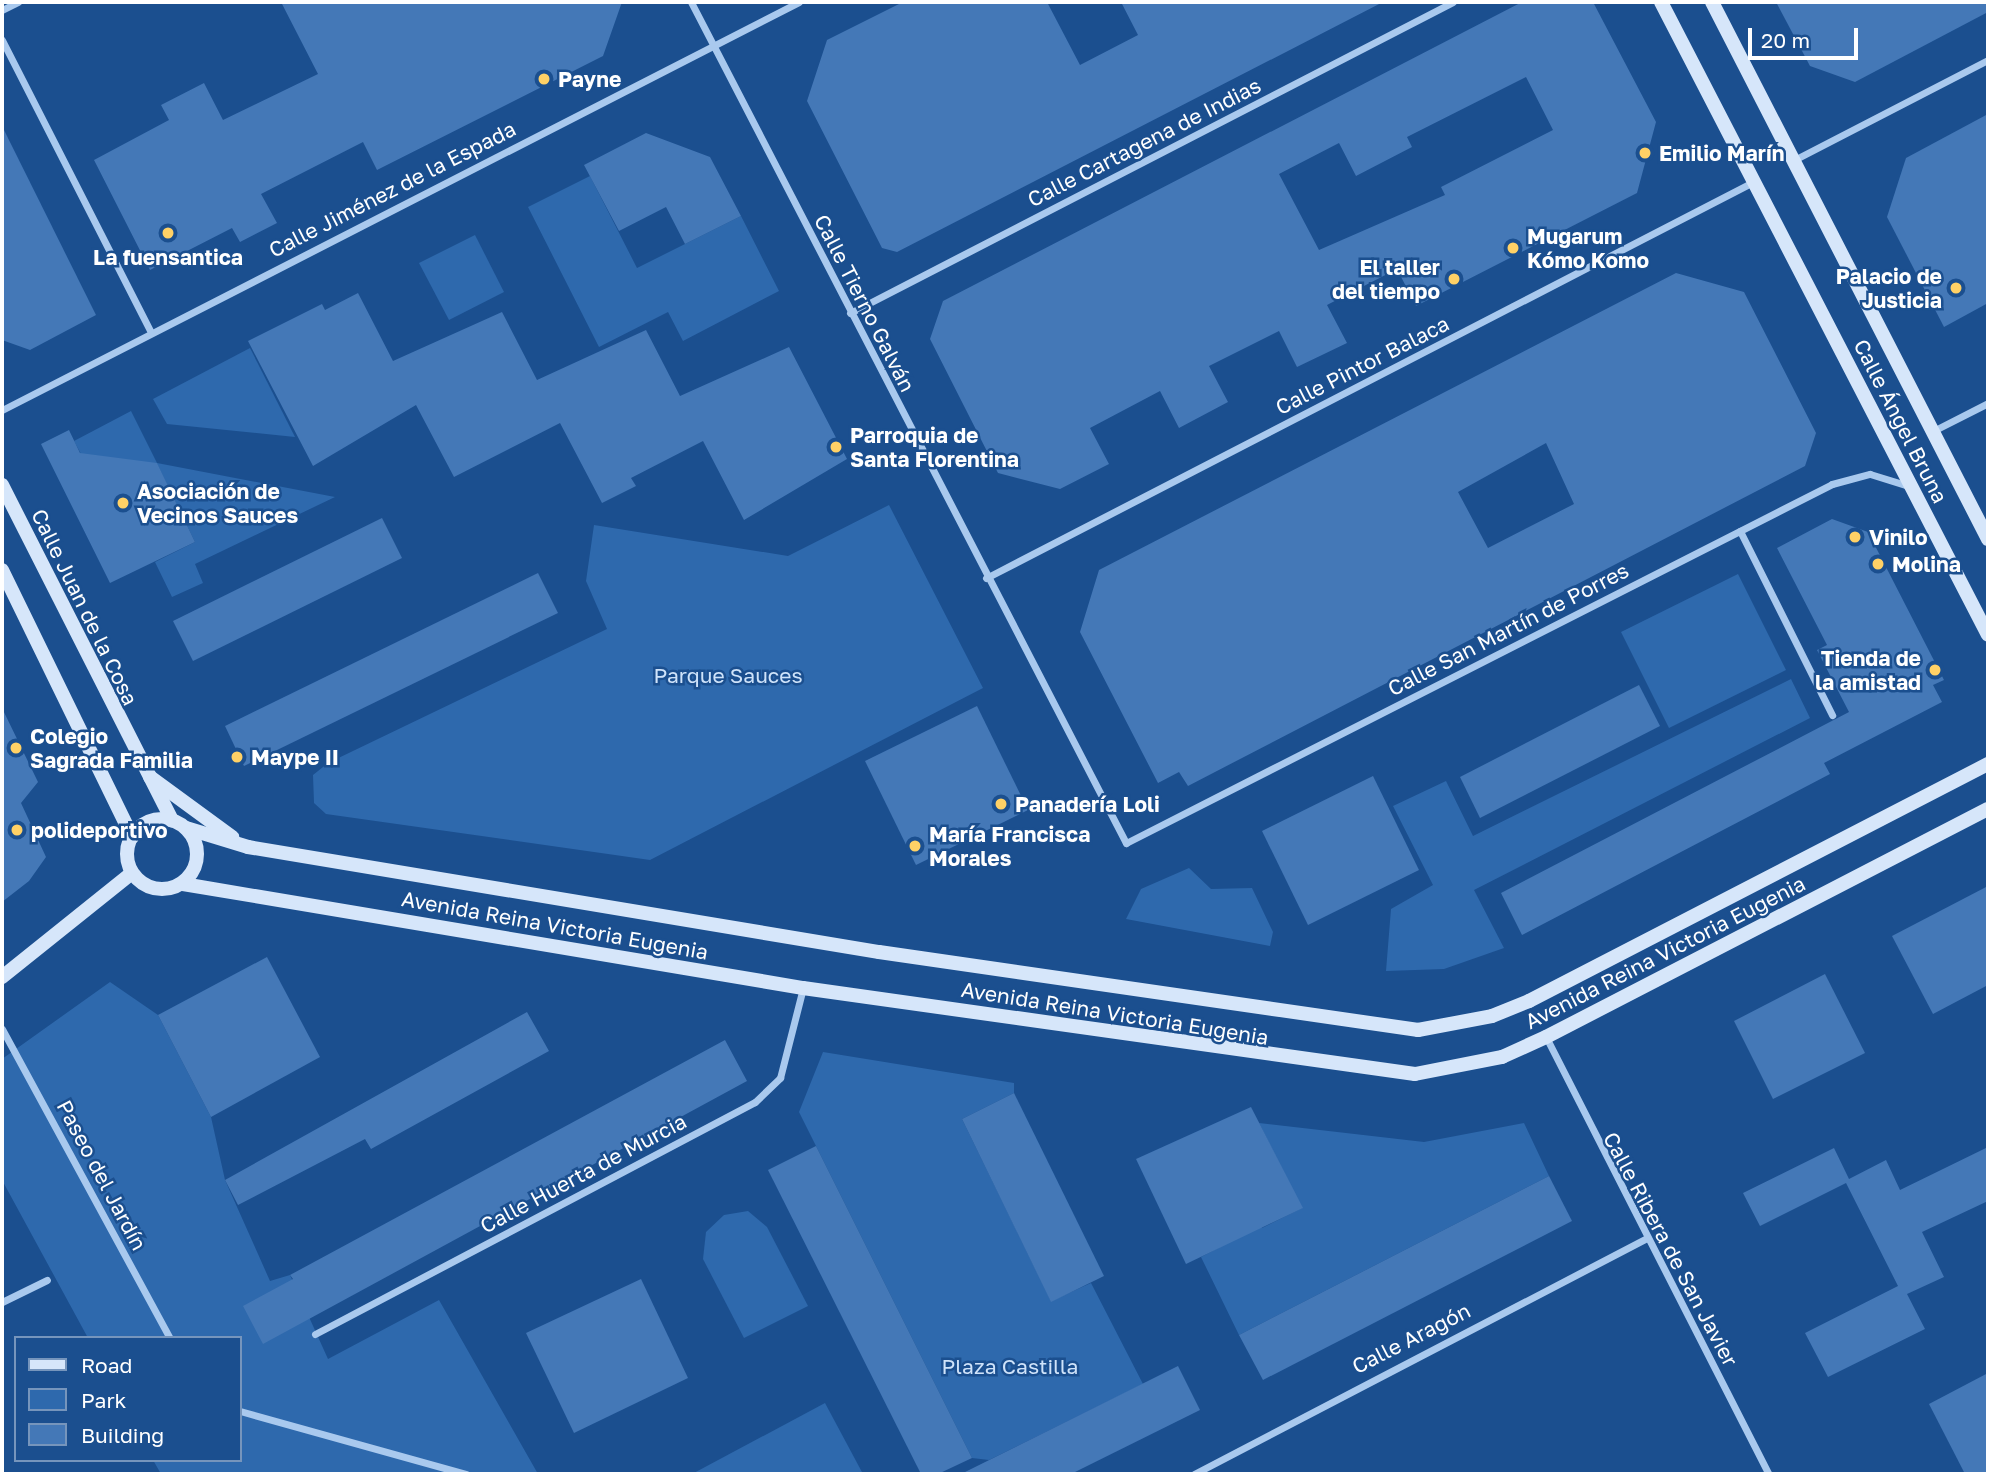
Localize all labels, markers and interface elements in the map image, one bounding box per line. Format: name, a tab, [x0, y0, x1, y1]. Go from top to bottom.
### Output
scale bar	[1752, 14, 1862, 58]
text: 20 m	[1761, 27, 1810, 53]
place label: Payne	[558, 66, 621, 92]
marker: Payne	[536, 71, 552, 87]
street label: Calle Cartagena de Indias	[1023, 72, 1265, 212]
street label: Calle Jiménez de la Espada	[264, 116, 520, 262]
place label: Emilio Marín	[1659, 140, 1784, 166]
marker: Emilio Marín	[1637, 145, 1653, 161]
street label: Calle Tierno Galván	[809, 210, 921, 396]
place label: Mugarum Kómo Komo	[1527, 223, 1649, 273]
marker: La fuensantica	[160, 225, 176, 241]
marker: Mugarum Kómo Komo	[1505, 240, 1521, 256]
place label: La fuensantica	[93, 244, 243, 270]
place label: El taller del tiempo	[1332, 254, 1440, 304]
place label: Palacio de Justicia	[1836, 263, 1942, 313]
marker: El taller del tiempo	[1446, 271, 1462, 287]
marker: Palacio de Justicia	[1948, 280, 1964, 296]
street label: Calle Pintor Balaca	[1271, 310, 1453, 420]
street label: Calle Ángel Bruna	[1849, 335, 1953, 507]
place label: Parroquia de Santa Florentina	[850, 422, 1019, 472]
marker: Parroquia de Santa Florentina	[828, 439, 844, 455]
place label: Asociación de Vecinos Sauces	[137, 478, 298, 528]
marker: Asociación de Vecinos Sauces	[115, 495, 131, 511]
street label: Calle Juan de la Cosa	[26, 505, 144, 709]
place label: Vinilo	[1869, 524, 1928, 550]
marker: Vinilo	[1847, 529, 1863, 545]
place label: Molina	[1892, 551, 1961, 577]
marker: Molina	[1870, 556, 1886, 572]
street label: Calle San Martín de Porres	[1383, 557, 1633, 701]
place label: Tienda de la amistad	[1815, 645, 1921, 695]
park label: Parque Sauces	[653, 662, 803, 688]
marker: Tienda de la amistad	[1927, 662, 1943, 678]
place label: Colegio Sagrada Familia	[30, 723, 193, 773]
marker: Colegio Sagrada Familia	[8, 740, 24, 756]
place label: Maype II	[251, 744, 339, 770]
marker: Maype II	[229, 749, 245, 765]
place label: Panadería Loli	[1015, 791, 1160, 817]
marker: Panadería Loli	[993, 796, 1009, 812]
place label: polideportivo	[31, 817, 168, 843]
place label: María Francisca Morales	[929, 821, 1090, 871]
marker: polideportivo	[9, 822, 25, 838]
marker: María Francisca Morales	[907, 838, 923, 854]
street label: Avenida Reina Victoria Eugenia	[1521, 870, 1809, 1034]
street label: Avenida Reina Victoria Eugenia	[400, 886, 710, 964]
street label: Avenida Reina Victoria Eugenia	[959, 976, 1271, 1050]
street label: Paseo del Jardín	[52, 1096, 152, 1254]
street label: Calle Huerta de Murcia	[476, 1108, 690, 1238]
street label: Calle Ribera de San Javier	[1598, 1128, 1744, 1370]
street label: Calle Aragón	[1348, 1297, 1474, 1379]
legend	[14, 1336, 242, 1462]
text: Road	[81, 1352, 132, 1378]
park label: Plaza Castilla	[942, 1353, 1078, 1379]
text: Park	[81, 1387, 126, 1413]
text: Building	[81, 1422, 164, 1448]

